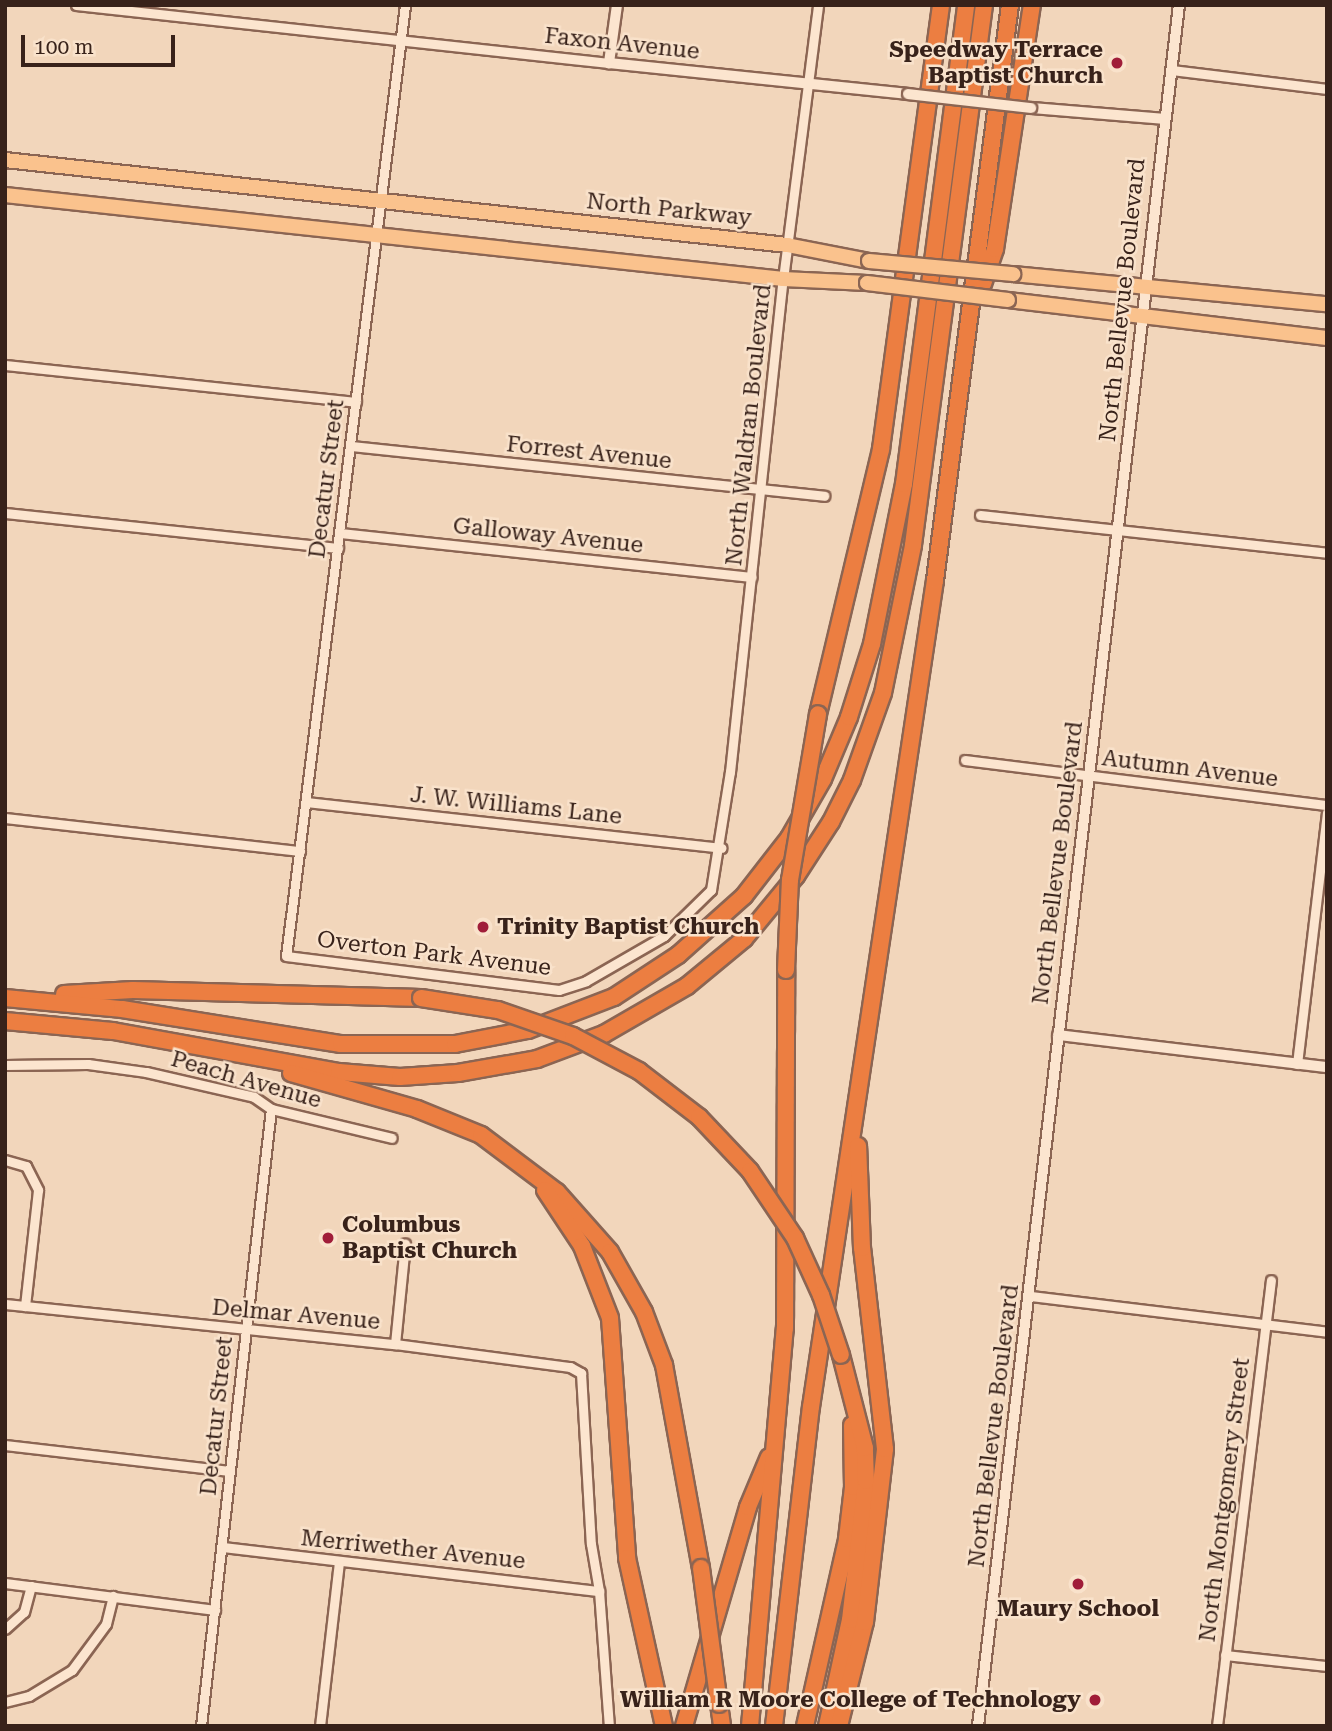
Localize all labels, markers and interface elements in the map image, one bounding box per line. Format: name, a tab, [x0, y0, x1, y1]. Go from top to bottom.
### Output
scale bar	[24, 21, 178, 65]
street label: Faxon Avenue	[543, 22, 701, 66]
text: 100 m	[34, 35, 94, 59]
place label: Speedway Terrace Baptist Church	[889, 36, 1103, 90]
marker: Speedway Terrace Baptist Church	[1109, 55, 1125, 71]
street label: North Bellevue Boulevard	[1094, 157, 1152, 443]
street label: North Parkway	[585, 188, 753, 232]
street label: North Waldran Boulevard	[720, 283, 778, 567]
street label: Decatur Street	[304, 398, 350, 560]
street label: Forrest Avenue	[505, 431, 673, 475]
street label: Galloway Avenue	[452, 512, 644, 560]
street label: North Bellevue Boulevard	[1027, 720, 1089, 1006]
street label: Autumn Avenue	[1100, 745, 1280, 793]
street label: J. W. Williams Lane	[409, 781, 623, 831]
place label: Trinity Baptist Church	[497, 913, 759, 941]
marker: Trinity Baptist Church	[475, 919, 491, 935]
street label: Overton Park Avenue	[315, 926, 553, 982]
street label: Peach Avenue	[168, 1045, 324, 1115]
place label: Columbus Baptist Church	[342, 1211, 517, 1265]
marker: Columbus Baptist Church	[320, 1230, 336, 1246]
street label: North Bellevue Boulevard	[963, 1283, 1025, 1569]
street label: Delmar Avenue	[211, 1294, 381, 1336]
street label: Decatur Street	[195, 1335, 239, 1497]
street label: North Montgomery Street	[1194, 1356, 1256, 1644]
street label: Merriwether Avenue	[299, 1524, 527, 1576]
marker: Maury School	[1070, 1576, 1086, 1592]
place label: Maury School	[997, 1595, 1159, 1623]
place label: William R Moore College of Technology	[620, 1686, 1081, 1714]
marker: William R Moore College of Technology	[1087, 1692, 1103, 1708]

